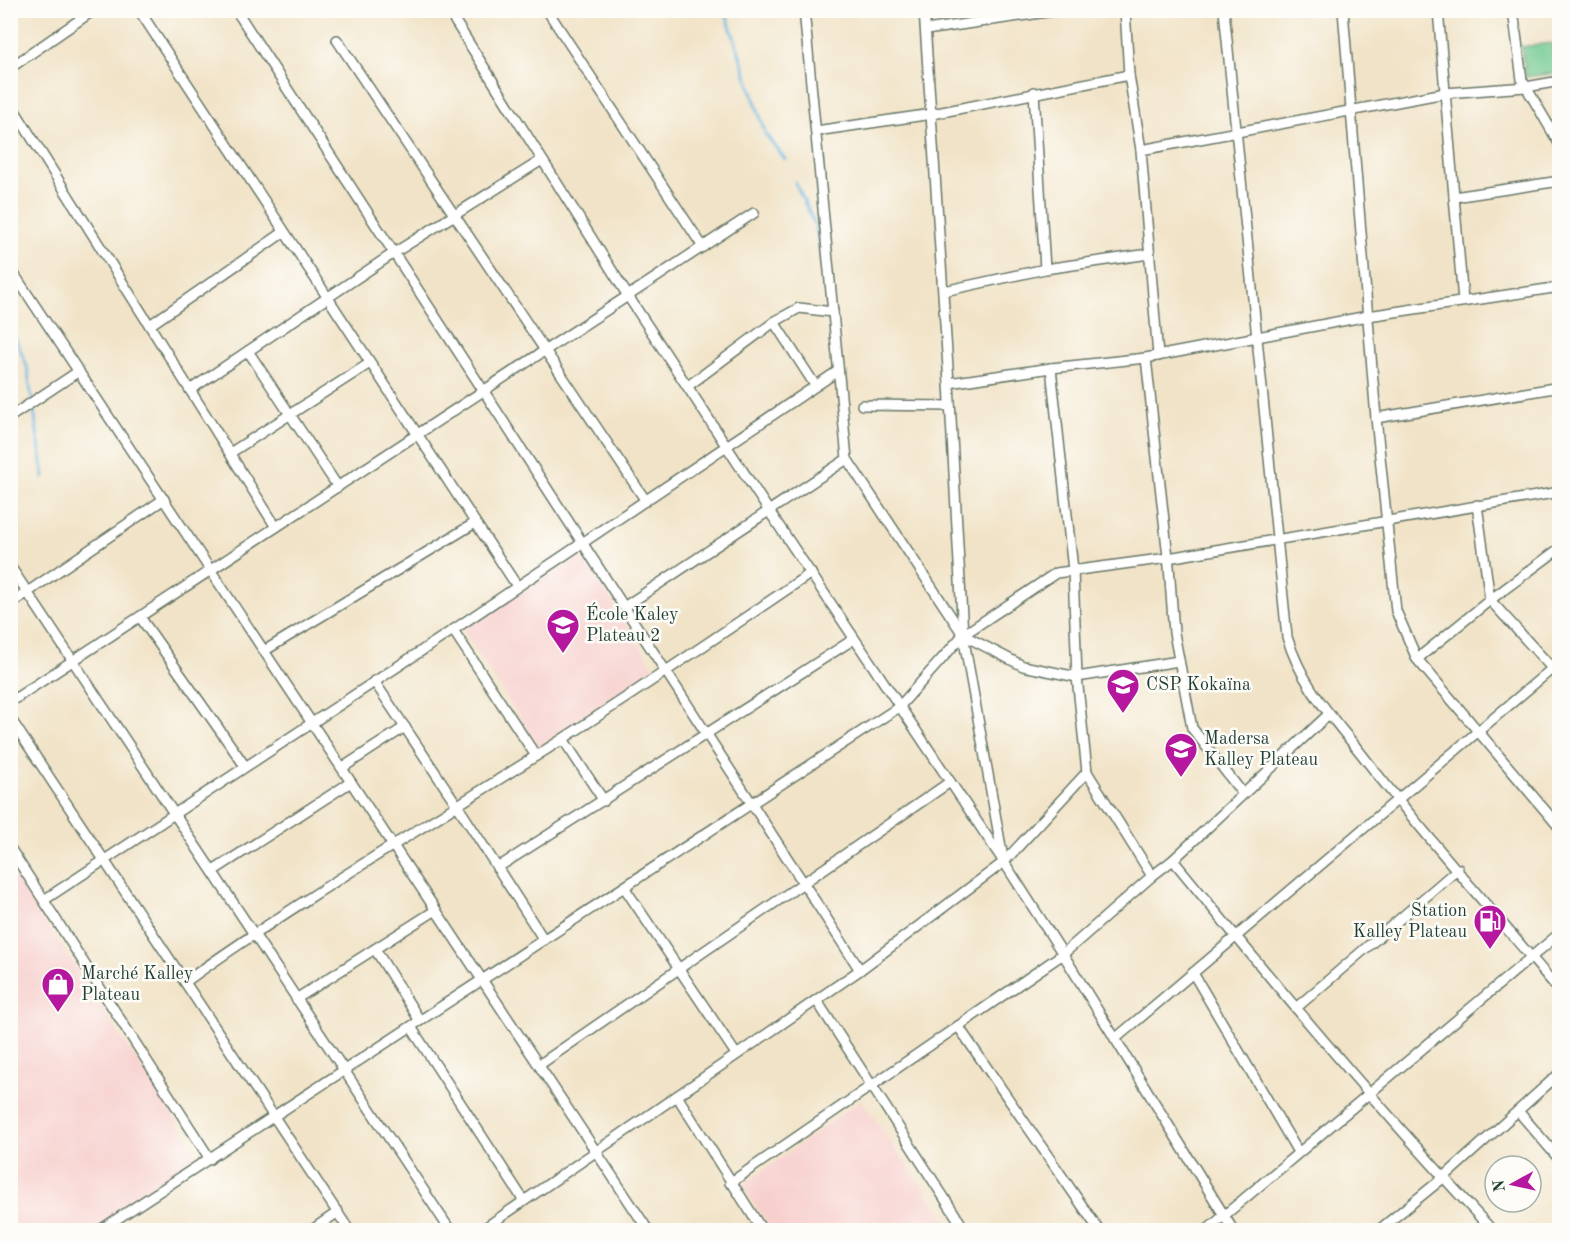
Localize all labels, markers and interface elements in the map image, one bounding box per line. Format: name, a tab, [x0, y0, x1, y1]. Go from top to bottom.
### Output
place label: École Kaley Plateau 2	[586, 602, 679, 645]
school or university icon: École Kaley Plateau 2	[545, 607, 581, 654]
school or university icon: CSP Kokaïna	[1105, 667, 1141, 714]
place label: CSP Kokaïna	[1146, 676, 1251, 694]
place label: Madersa Kalley Plateau	[1204, 730, 1319, 769]
school or university icon: Madersa Kalley Plateau	[1163, 731, 1199, 778]
place label: Station Kalley Plateau	[1353, 902, 1467, 941]
fuel station icon: Station Kalley Plateau	[1472, 903, 1508, 950]
place label: Marché Kalley Plateau	[81, 965, 194, 1004]
shop icon: Marché Kalley Plateau	[40, 966, 76, 1013]
north arrow	[1483, 1154, 1543, 1214]
text: N	[1491, 1178, 1509, 1193]

